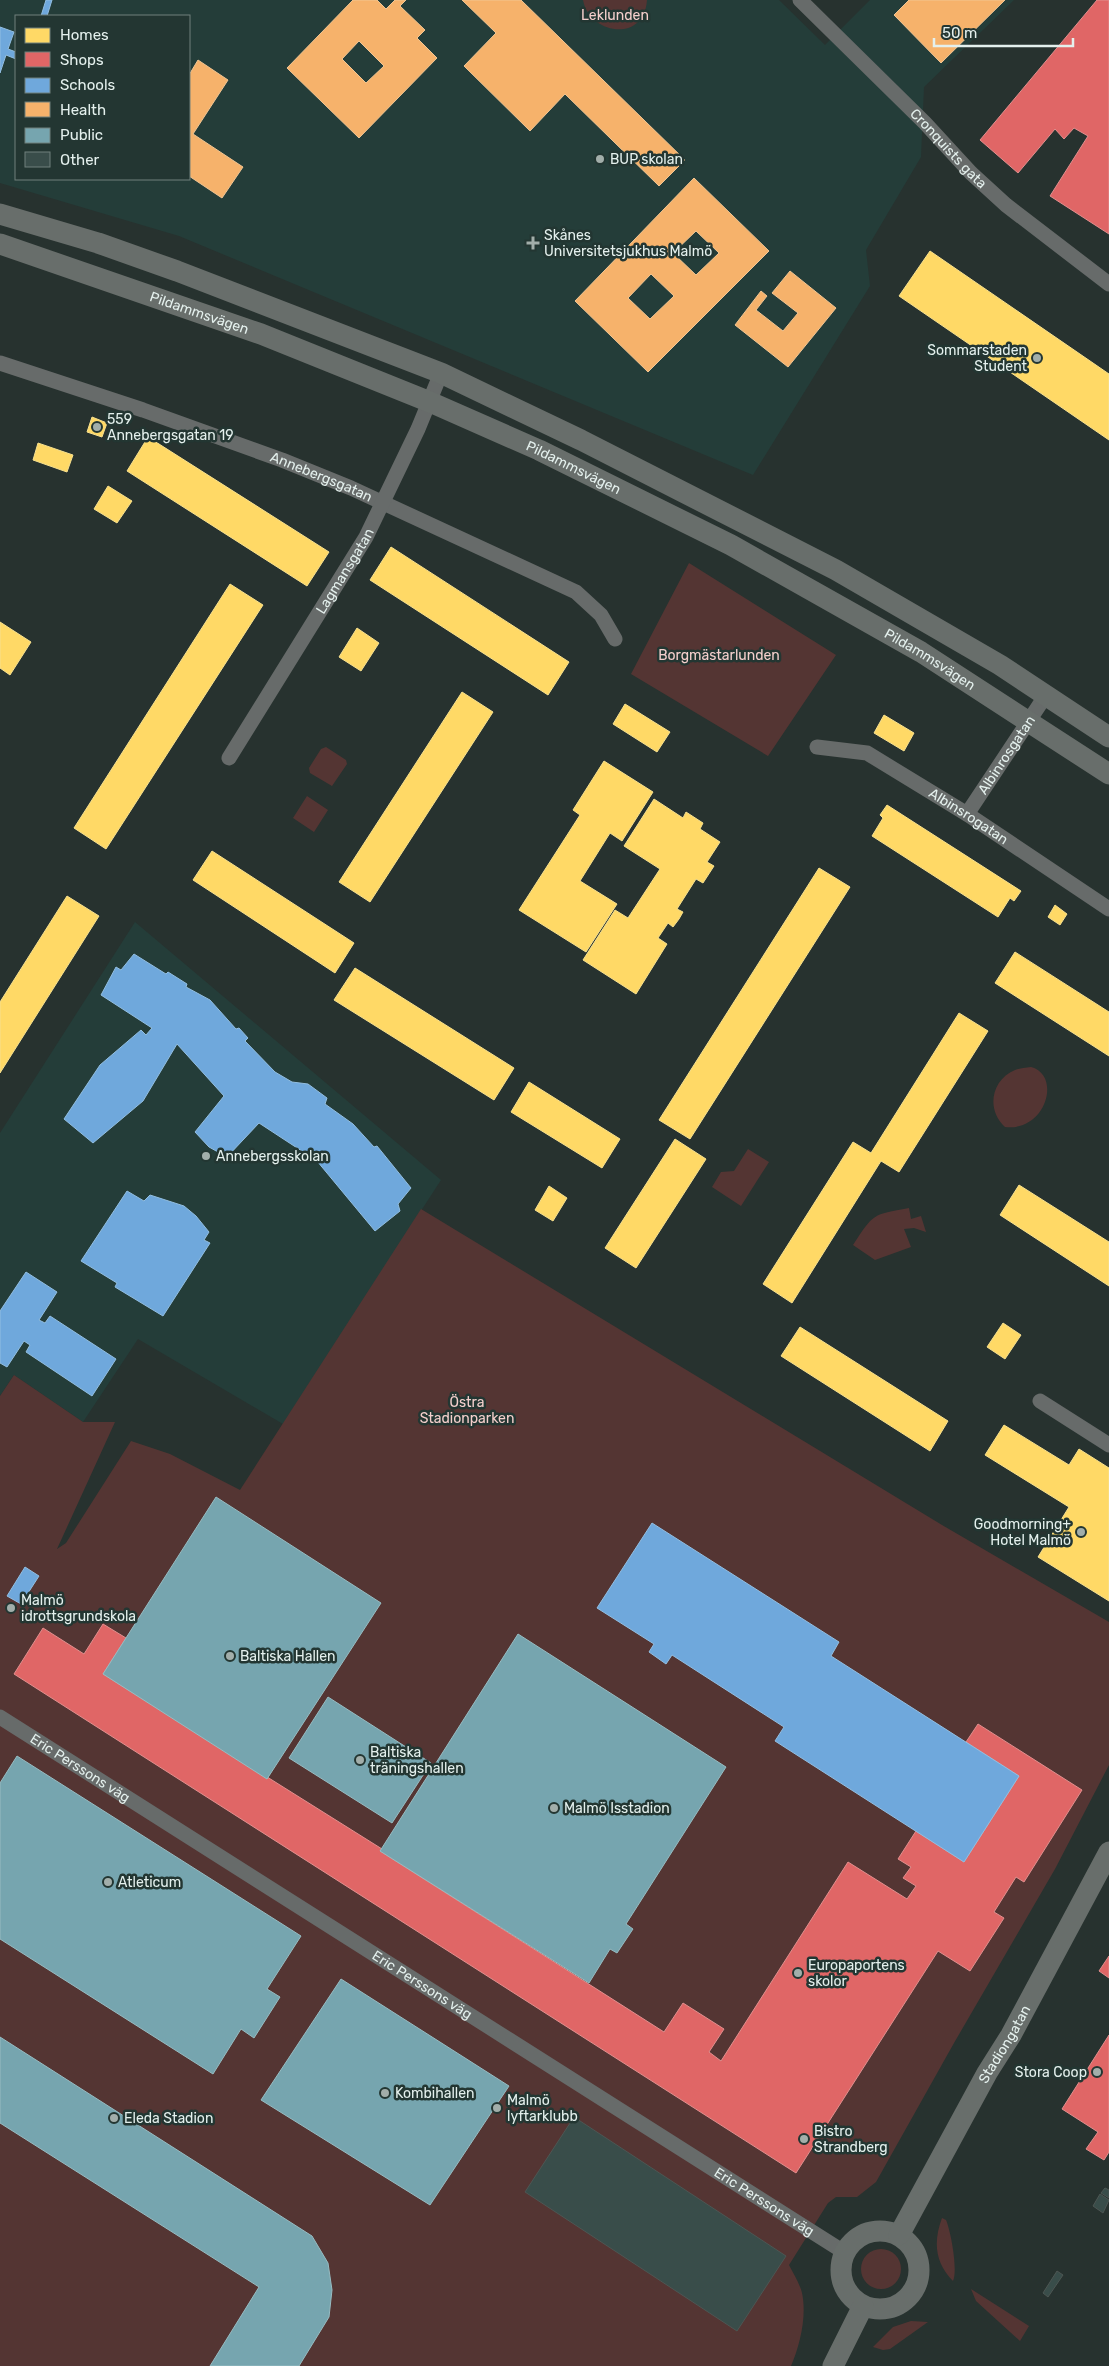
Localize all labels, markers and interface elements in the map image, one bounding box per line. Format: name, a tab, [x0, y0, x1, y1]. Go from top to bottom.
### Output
park label: Leklunden	[581, 7, 649, 24]
legend	[15, 15, 190, 180]
scale bar	[934, 15, 1073, 47]
text: 50 m	[942, 24, 977, 42]
text: Homes	[60, 26, 109, 44]
text: Shops	[60, 51, 104, 69]
text: Schools	[60, 76, 116, 94]
text: Health	[60, 101, 106, 119]
street label: Cronquists gata	[907, 105, 990, 192]
text: Public	[60, 126, 103, 144]
text: Other	[60, 151, 100, 169]
place label: BUP skolan	[610, 151, 683, 168]
marker: BUP skolan	[594, 153, 606, 165]
place label: Skånes Universitetsjukhus Malmö	[544, 227, 712, 260]
marker: Skånes Universitetsjukhus Malmö	[526, 236, 540, 250]
street label: Pildammsvägen	[148, 288, 251, 338]
place label: Sommarstaden Student	[927, 342, 1028, 375]
marker: Sommarstaden Student	[1031, 352, 1043, 364]
place label: 559 Annebergsgatan 19	[107, 411, 233, 444]
marker: 559 Annebergsgatan 19	[91, 421, 103, 433]
street label: Pildammsvägen	[524, 437, 624, 498]
street label: Annebergsgatan	[268, 448, 375, 505]
street label: Lagmansgatan	[312, 525, 377, 617]
street label: Pildammsvägen	[882, 625, 979, 694]
park label: Borgmästarlunden	[658, 647, 780, 664]
street label: Albinrosgatan	[974, 712, 1039, 798]
street label: Albinsrogatan	[926, 784, 1012, 848]
place label: Annebergsskolan	[216, 1148, 329, 1165]
marker: Annebergsskolan	[200, 1150, 212, 1162]
park label: Östra Stadionparken	[420, 1394, 514, 1427]
place label: Goodmorning+ Hotel Malmö	[974, 1516, 1071, 1549]
marker: Goodmorning+ Hotel Malmö	[1075, 1526, 1087, 1538]
place label: Malmö idrottsgrundskola	[21, 1592, 136, 1625]
marker: Malmö idrottsgrundskola	[5, 1602, 17, 1614]
place label: Baltiska Hallen	[240, 1648, 336, 1665]
marker: Baltiska Hallen	[224, 1650, 236, 1662]
street label: Eric Perssons väg	[27, 1730, 133, 1806]
place label: Baltiska träningshallen	[370, 1744, 464, 1777]
marker: Baltiska träningshallen	[354, 1754, 366, 1766]
place label: Malmö Isstadion	[564, 1800, 670, 1817]
marker: Malmö Isstadion	[548, 1802, 560, 1814]
place label: Atleticum	[118, 1874, 181, 1891]
marker: Atleticum	[102, 1876, 114, 1888]
street label: Eric Perssons väg	[369, 1947, 475, 2023]
place label: Europaportens skolor	[808, 1957, 905, 1990]
marker: Europaportens skolor	[792, 1967, 804, 1979]
street label: Stadiongatan	[975, 2002, 1034, 2086]
place label: Stora Coop	[1015, 2064, 1087, 2081]
marker: Stora Coop	[1091, 2066, 1103, 2078]
place label: Kombihallen	[395, 2085, 475, 2102]
marker: Kombihallen	[379, 2087, 391, 2099]
place label: Malmö lyftarklubb	[507, 2092, 578, 2125]
marker: Malmö lyftarklubb	[491, 2102, 503, 2114]
place label: Eleda Stadion	[124, 2110, 213, 2127]
marker: Eleda Stadion	[108, 2112, 120, 2124]
place label: Bistro Strandberg	[814, 2123, 888, 2156]
marker: Bistro Strandberg	[798, 2133, 810, 2145]
street label: Eric Perssons väg	[711, 2164, 818, 2240]

